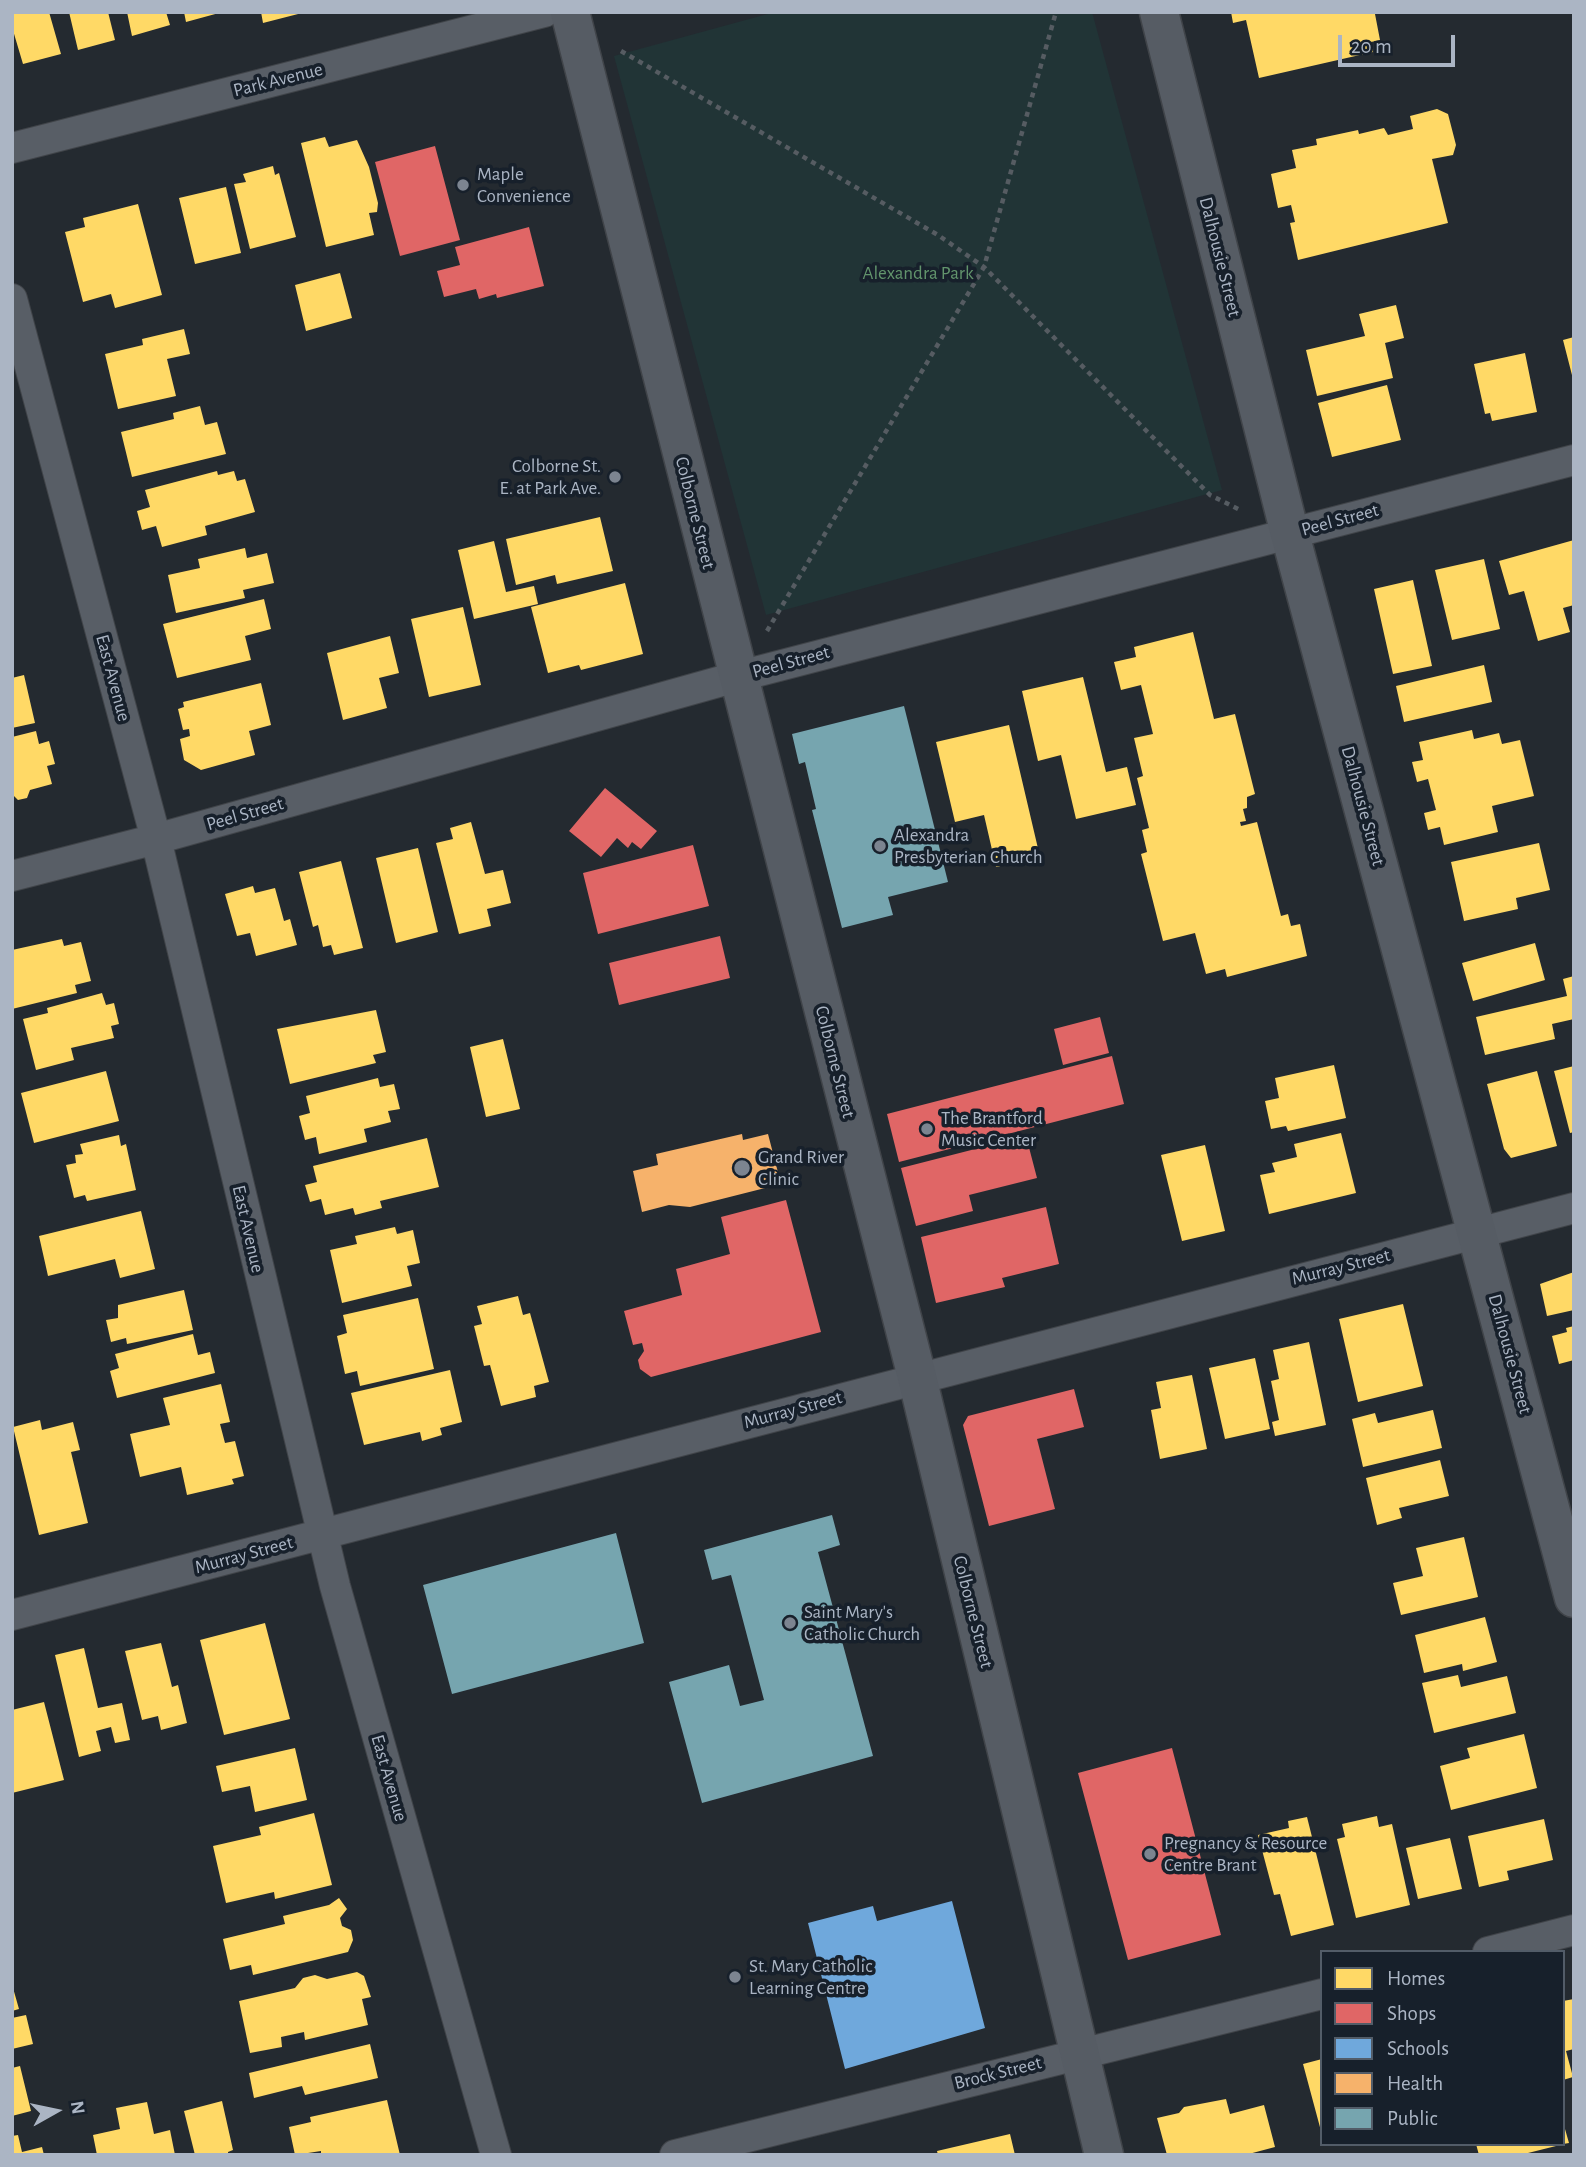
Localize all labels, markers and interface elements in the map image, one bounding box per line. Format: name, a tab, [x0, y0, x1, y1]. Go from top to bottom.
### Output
scale bar	[1341, 21, 1458, 65]
text: 20 m	[1351, 36, 1392, 57]
street label: Park Avenue	[231, 58, 325, 102]
place label: Maple Convenience	[477, 163, 571, 207]
marker: Maple Convenience	[455, 177, 471, 193]
street label: Dalhousie Street	[1194, 195, 1246, 319]
park label: Alexandra Park	[862, 262, 974, 284]
street label: Colborne Street	[670, 454, 720, 572]
place label: Colborne St. E. at Park Ave.	[500, 455, 601, 499]
marker: Colborne St. E. at Park Ave.	[607, 469, 623, 485]
street label: Peel Street	[1299, 499, 1381, 541]
street label: East Avenue	[90, 632, 136, 724]
street label: Peel Street	[750, 641, 832, 683]
street label: Dalhousie Street	[1336, 744, 1390, 868]
street label: Peel Street	[204, 792, 286, 836]
place label: Alexandra Presbyterian Church	[894, 824, 1043, 868]
marker: Alexandra Presbyterian Church	[872, 838, 888, 854]
street label: Colborne Street	[810, 1003, 860, 1121]
place label: The Brantford Music Center	[941, 1107, 1043, 1151]
marker: The Brantford Music Center	[919, 1121, 935, 1137]
place label: Grand River Clinic	[758, 1146, 844, 1190]
marker: Grand River Clinic	[732, 1158, 752, 1178]
street label: East Avenue	[227, 1183, 269, 1275]
street label: Murray Street	[1289, 1244, 1393, 1290]
street label: Dalhousie Street	[1483, 1292, 1537, 1416]
street label: Murray Street	[741, 1386, 845, 1434]
street label: Murray Street	[192, 1531, 296, 1579]
street label: Colborne Street	[948, 1553, 998, 1671]
place label: Saint Mary's Catholic Church	[804, 1601, 920, 1645]
marker: Saint Mary's Catholic Church	[782, 1615, 798, 1631]
street label: East Avenue	[366, 1732, 412, 1824]
place label: Pregnancy & Resource Centre Brant	[1164, 1832, 1327, 1876]
marker: Pregnancy & Resource Centre Brant	[1142, 1846, 1158, 1862]
legend	[1320, 1950, 1565, 2146]
place label: St. Mary Catholic Learning Centre	[749, 1955, 872, 1999]
text: Homes	[1387, 1968, 1445, 1989]
marker: St. Mary Catholic Learning Centre	[727, 1969, 743, 1985]
text: Shops	[1387, 2003, 1436, 2024]
text: Schools	[1387, 2038, 1449, 2059]
street label: Brock Street	[952, 2051, 1044, 2095]
text: Health	[1387, 2073, 1443, 2094]
north arrow	[21, 2076, 91, 2146]
text: N	[67, 2100, 88, 2116]
text: Public	[1387, 2108, 1437, 2129]

